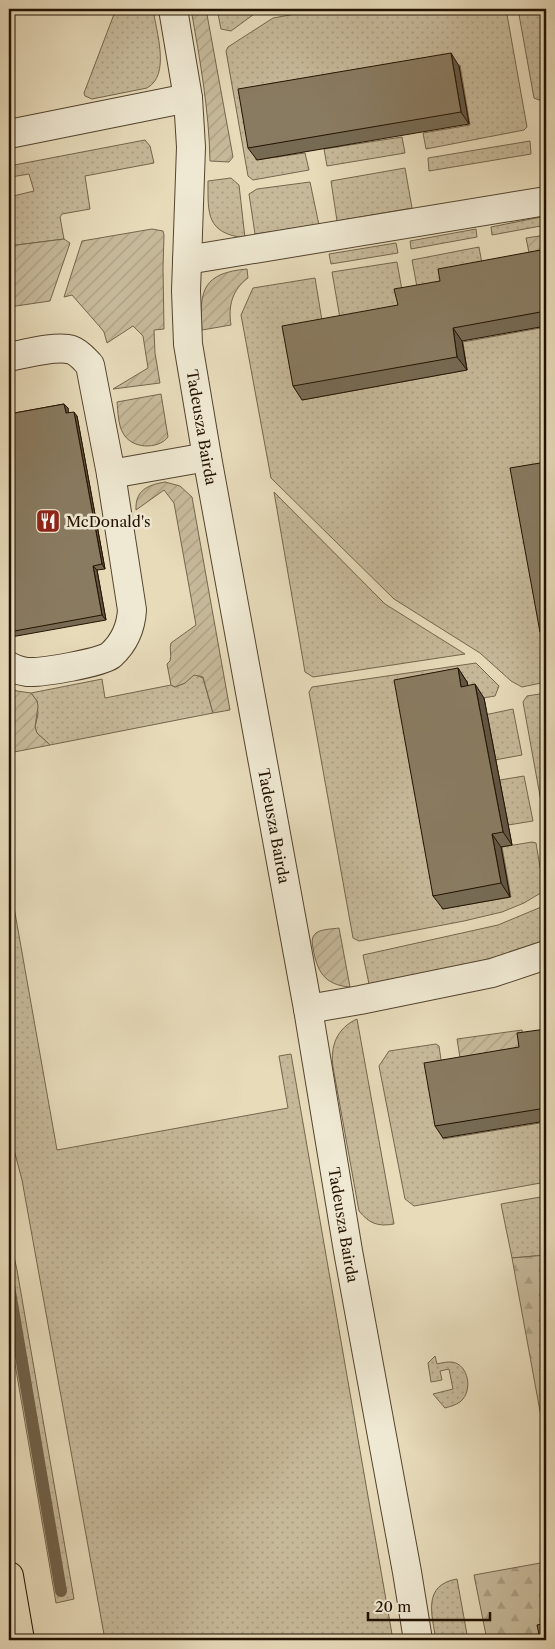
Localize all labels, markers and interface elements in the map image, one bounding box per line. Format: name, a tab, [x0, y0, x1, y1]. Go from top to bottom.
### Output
street label: Tadeusza Bairda	[183, 368, 221, 487]
restaurant icon: McDonald's	[35, 508, 61, 534]
place label: McDonald's	[66, 512, 151, 531]
street label: Tadeusza Bairda	[255, 767, 294, 885]
street label: Tadeusza Bairda	[325, 1166, 363, 1284]
scale bar	[368, 1589, 490, 1621]
text: 20 m	[375, 1597, 411, 1616]

